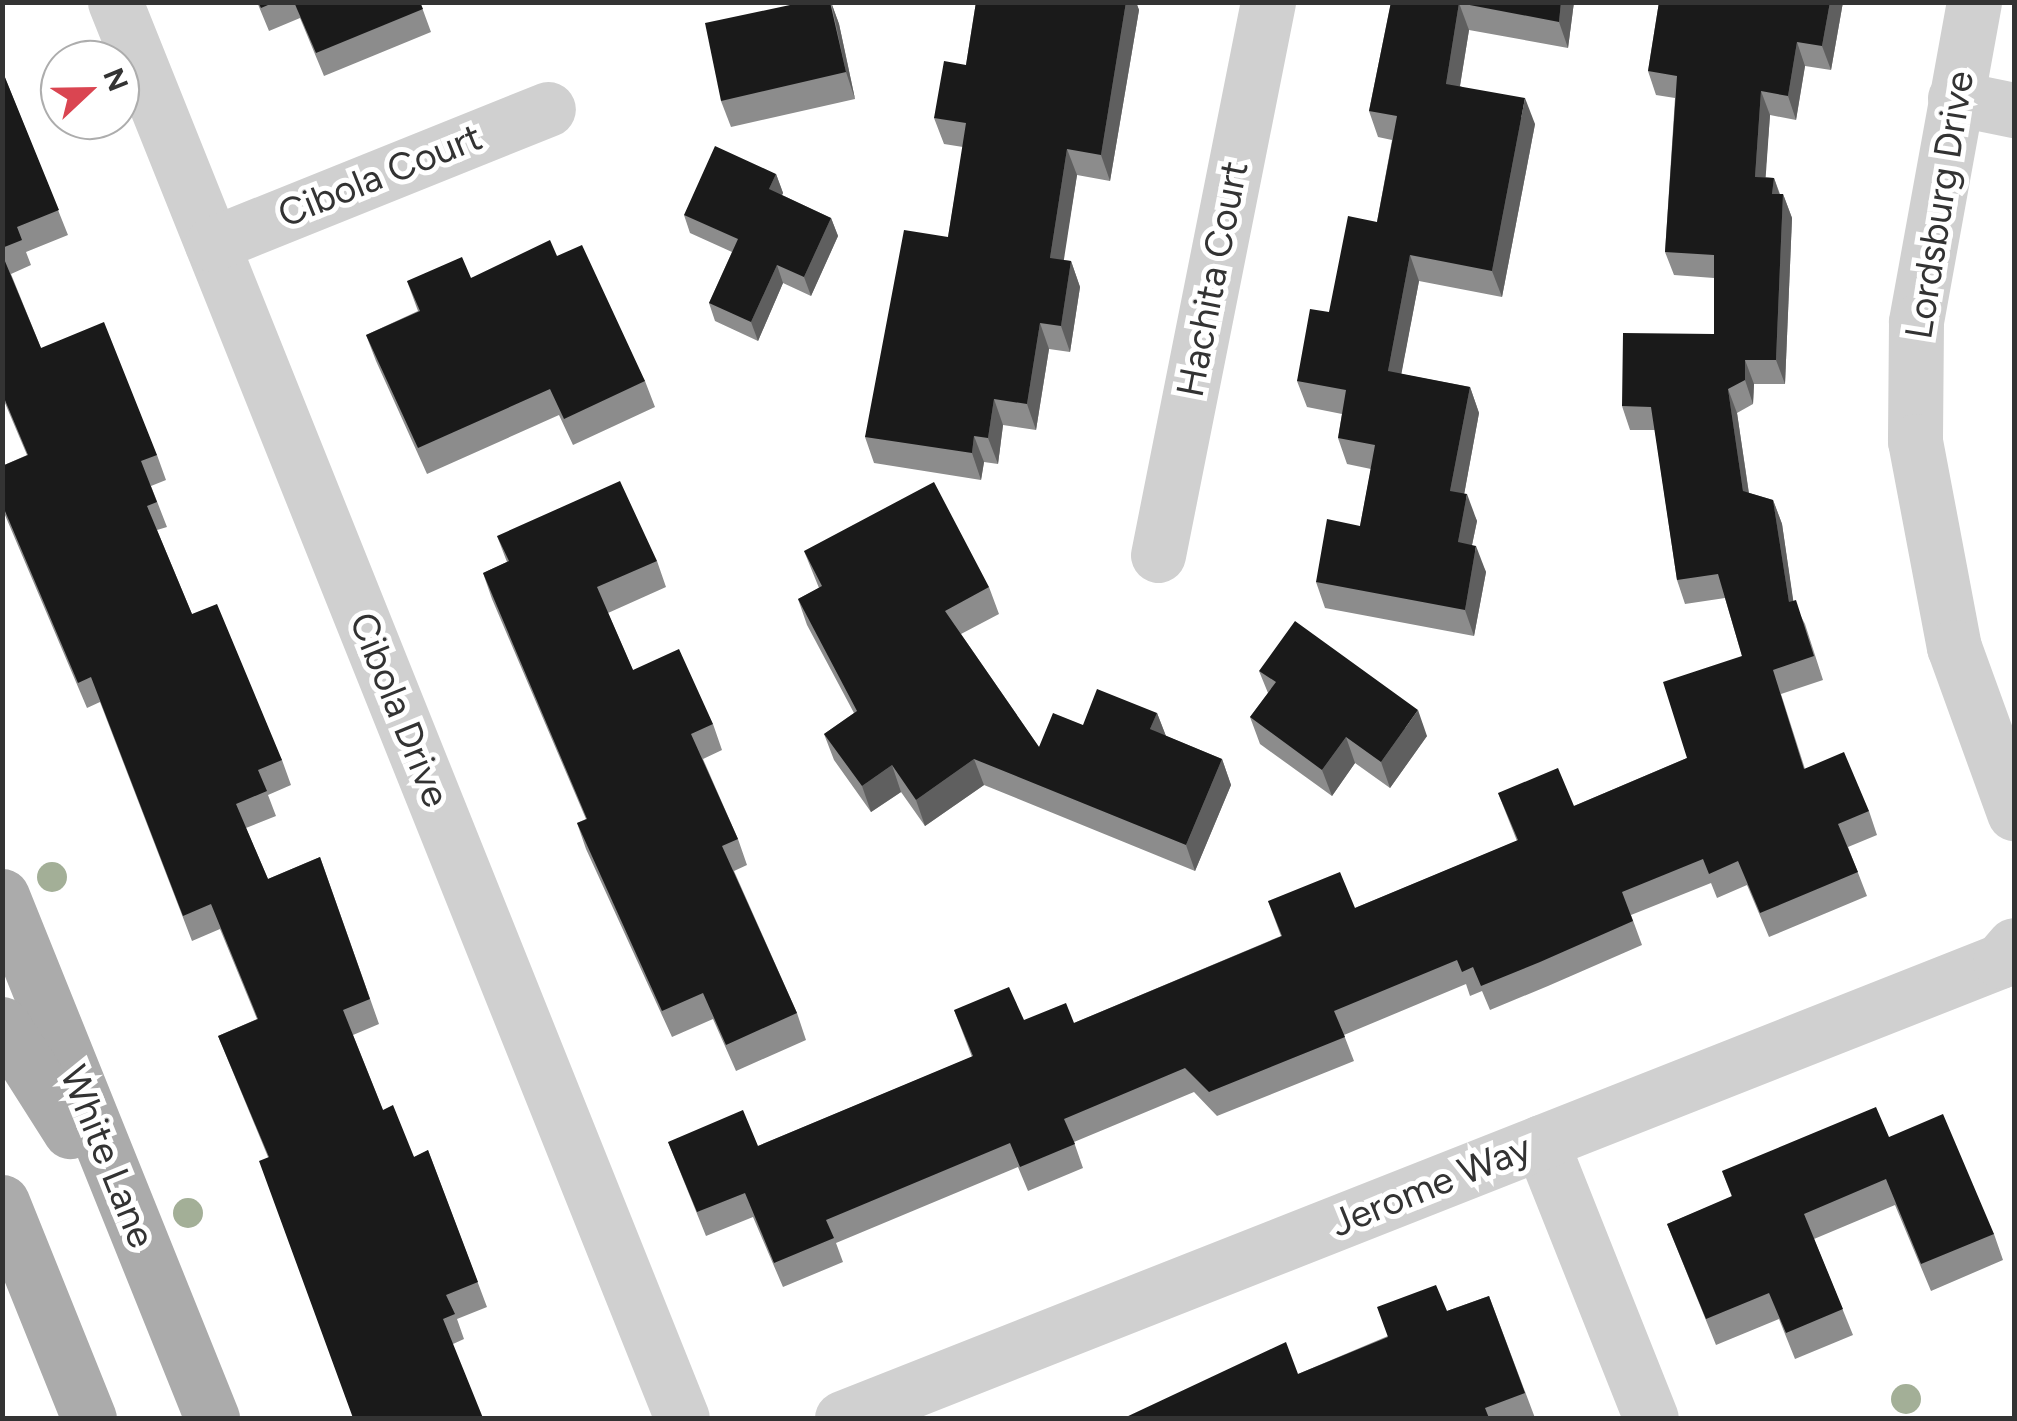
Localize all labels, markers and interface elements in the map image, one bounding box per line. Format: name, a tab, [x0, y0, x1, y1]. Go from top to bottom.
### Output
north arrow	[40, 40, 140, 140]
text: N	[96, 63, 136, 96]
street label: Lordsburg Drive	[1896, 68, 1984, 342]
street label: Cibola Court	[272, 114, 488, 238]
street label: Hachita Court	[1168, 157, 1258, 401]
street label: Cibola Drive	[339, 606, 459, 814]
street label: White Lane	[50, 1059, 164, 1255]
street label: Jerome Way	[1324, 1125, 1538, 1247]

